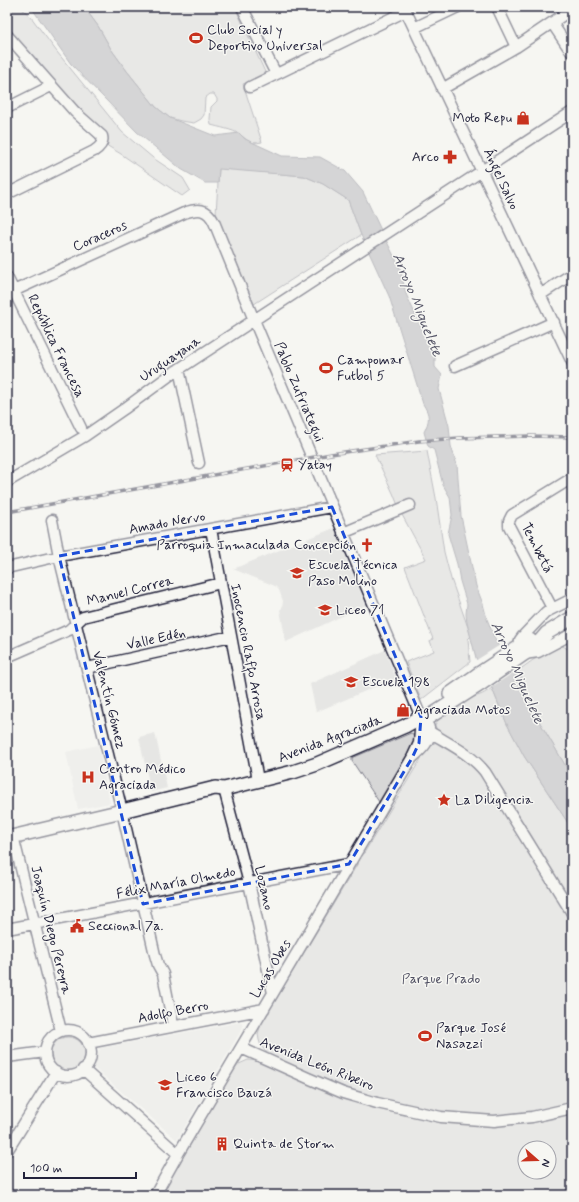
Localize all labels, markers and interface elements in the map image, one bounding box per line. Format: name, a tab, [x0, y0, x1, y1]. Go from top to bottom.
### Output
place label: Club Social y Deportivo Universal	[207, 21, 322, 55]
sports icon: Club Social y Deportivo Universal	[188, 30, 204, 46]
place label: Moto Repu	[453, 109, 512, 127]
shop icon: Moto Repu	[515, 110, 531, 126]
street label: Ángel Salvo	[477, 146, 523, 213]
place label: Arco	[412, 148, 439, 166]
pharmacy icon: Arco	[442, 149, 458, 165]
street label: Coraceros	[70, 216, 130, 256]
water label: Arroyo Miguelete	[386, 250, 447, 361]
street label: República Francesa	[23, 291, 89, 401]
street label: Uruguayana	[136, 332, 206, 388]
street label: Pablo Zufriategui	[268, 339, 328, 446]
place label: Campomar Futbol 5	[337, 351, 404, 385]
sports icon: Campomar Futbol 5	[318, 360, 334, 376]
place label: Yatay	[298, 456, 332, 474]
station icon: Yatay	[279, 457, 295, 473]
street label: Amado Nervo	[127, 507, 207, 539]
street label: Tembetá	[517, 520, 557, 576]
place label: Parroquia Inmaculada Concepción	[156, 536, 356, 554]
church icon: Parroquia Inmaculada Concepción	[359, 537, 375, 553]
place label: Escuela Técnica Paso Molino	[308, 556, 398, 590]
school or university icon: Escuela Técnica Paso Molino	[289, 565, 305, 581]
street label: Manuel Correa	[85, 571, 176, 610]
street label: Inocencio Raffo Arrosa	[224, 582, 270, 722]
place label: Liceo 71	[336, 601, 384, 619]
school or university icon: Liceo 71	[317, 602, 333, 618]
water label: Arroyo Miguelete	[485, 619, 549, 728]
street label: Valle Edén	[125, 624, 187, 654]
street label: Valentín Gómez	[88, 649, 130, 751]
place label: Escuela 198	[362, 673, 430, 691]
school or university icon: Escuela 198	[343, 674, 359, 690]
place label: Agraciada Motos	[414, 701, 510, 719]
shop icon: Agraciada Motos	[395, 702, 411, 718]
street label: Avenida Agraciada	[276, 711, 385, 767]
place label: Centro Médico Agraciada	[99, 760, 186, 794]
hospital icon: Centro Médico Agraciada	[80, 769, 96, 785]
place label: La Diligencia	[455, 791, 534, 809]
place icon: La Diligencia	[436, 792, 452, 808]
street label: Félix María Olmedo	[115, 863, 237, 903]
street label: Joaquín Diego Pereyra	[25, 864, 76, 997]
street label: Lozano	[250, 864, 278, 912]
place label: Seccional 7a.	[88, 917, 164, 935]
public building icon: Seccional 7a.	[69, 918, 85, 934]
street label: Lucas Obes	[246, 936, 296, 1002]
park label: Parque Prado	[402, 970, 481, 988]
street label: Adolfo Berro	[136, 996, 210, 1030]
place label: Parque José Nasazzi	[436, 1019, 506, 1053]
sports icon: Parque José Nasazzi	[417, 1028, 433, 1044]
street label: Avenida León Ribeiro	[257, 1033, 377, 1095]
place label: Liceo 6 Francisco Bauzá	[176, 1068, 272, 1102]
school or university icon: Liceo 6 Francisco Bauzá	[157, 1077, 173, 1093]
place label: Quinta de Storm	[233, 1135, 335, 1153]
building icon: Quinta de Storm	[214, 1136, 230, 1152]
north arrow	[517, 1140, 557, 1180]
scale bar	[24, 1154, 136, 1180]
text: N	[538, 1157, 553, 1169]
text: 100 m	[30, 1161, 62, 1177]

